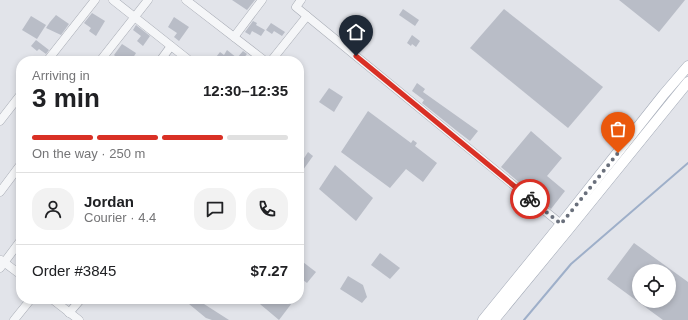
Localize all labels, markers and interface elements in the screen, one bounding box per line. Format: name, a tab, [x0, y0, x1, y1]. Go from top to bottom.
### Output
pin	[339, 15, 373, 56]
icon: home	[345, 21, 367, 43]
text: Arriving in	[32, 68, 90, 83]
text: 12:30–12:35	[203, 82, 288, 99]
text: 3 min	[32, 83, 100, 113]
pin	[601, 112, 635, 153]
icon: bag	[607, 118, 629, 140]
text: On the way · 250 m	[32, 146, 145, 161]
courier	[510, 179, 550, 219]
button: person	[32, 188, 74, 230]
button: chat	[194, 188, 236, 230]
button: phone	[246, 188, 288, 230]
icon: bike	[519, 188, 541, 210]
text: Jordan	[84, 193, 134, 210]
text: Courier · 4.4	[84, 210, 156, 225]
text: Order #3845	[32, 262, 116, 279]
text: $7.27	[250, 262, 288, 279]
map controls	[632, 264, 676, 308]
button: locate	[632, 264, 676, 308]

